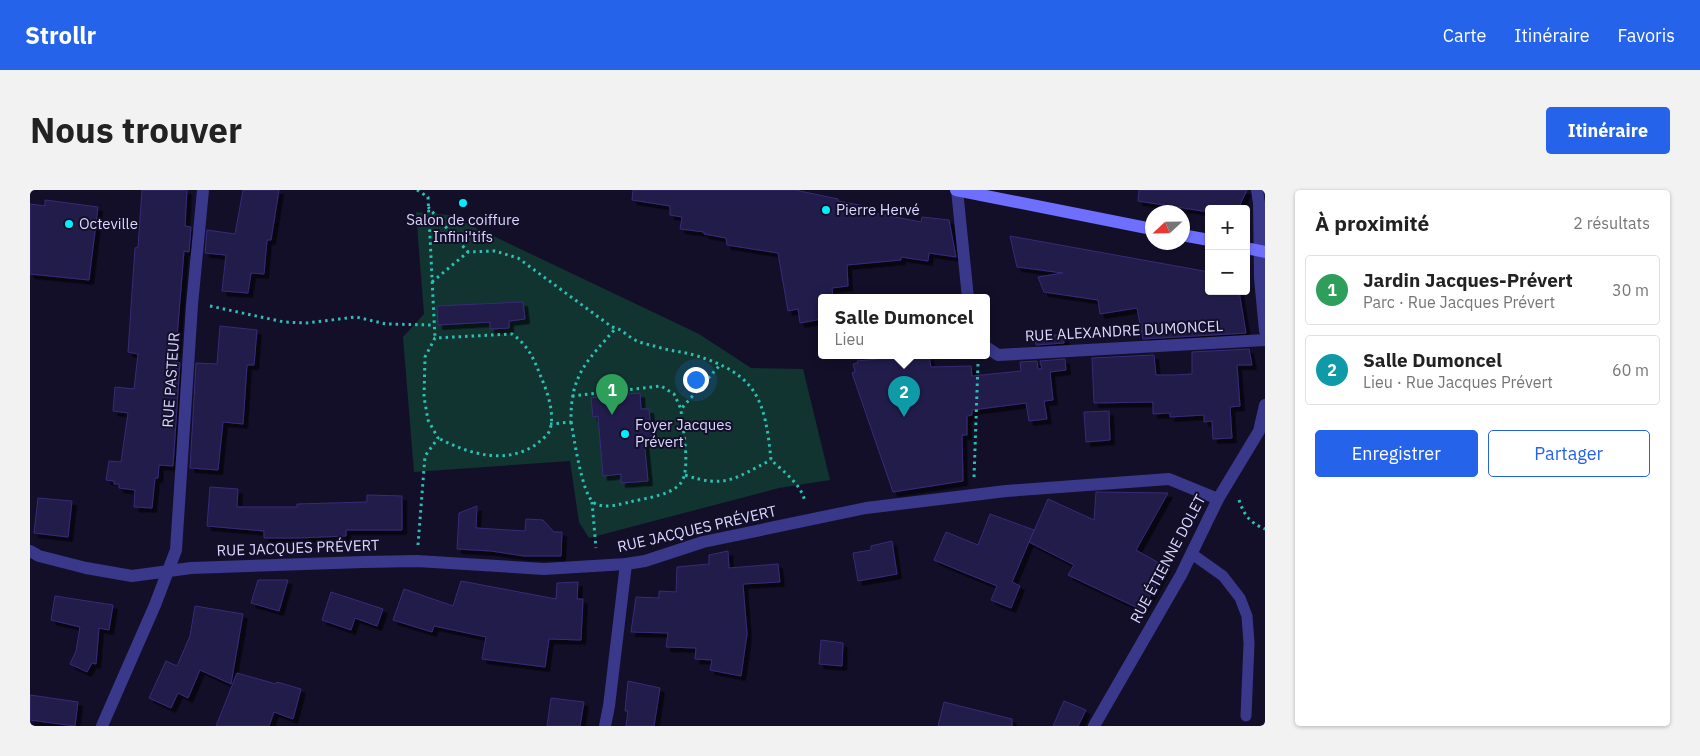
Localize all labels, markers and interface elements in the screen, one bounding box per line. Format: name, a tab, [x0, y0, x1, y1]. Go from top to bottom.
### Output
text: Strollr	[25, 19, 96, 51]
text: Carte	[1443, 24, 1486, 47]
text: Itinéraire	[1514, 24, 1590, 47]
text: Favoris	[1618, 24, 1675, 47]
text: Nous trouver	[30, 107, 242, 153]
button: Itinéraire	[1546, 107, 1670, 154]
marker: Salon de coiffure Infini'tifs	[457, 197, 469, 209]
place label: Pierre Hervé	[836, 200, 920, 219]
marker: Pierre Hervé	[820, 204, 832, 216]
north arrow	[1145, 205, 1190, 250]
map controls	[1205, 205, 1250, 295]
button: +	[1205, 205, 1250, 250]
text: À proximité	[1315, 209, 1429, 237]
place label: Salon de coiffure Infini'tifs	[406, 210, 520, 246]
text: 2 résultats	[1573, 213, 1650, 233]
place label: Octeville	[79, 214, 138, 233]
marker: Octeville	[63, 218, 75, 230]
button: −	[1205, 250, 1250, 295]
text: Jardin Jacques-Prévert	[1363, 268, 1573, 292]
text: 1	[1327, 280, 1337, 300]
text: 30 m	[1612, 280, 1649, 300]
text: Parc · Rue Jacques Prévert	[1363, 292, 1555, 312]
popup	[818, 294, 990, 359]
text: Salle Dumoncel	[835, 305, 973, 329]
street label: RUE ALEXANDRE DUMONCEL	[1024, 316, 1224, 345]
text: Lieu	[835, 329, 864, 349]
street label: RUE PASTEUR	[158, 332, 183, 428]
text: Salle Dumoncel	[1363, 348, 1502, 372]
text: 2	[1327, 360, 1337, 380]
text: 60 m	[1612, 360, 1649, 380]
your location	[683, 367, 709, 393]
text: Lieu · Rue Jacques Prévert	[1363, 372, 1553, 392]
pin: 1	[596, 374, 628, 415]
pin: 2	[888, 376, 920, 417]
place label: Foyer Jacques Prévert	[635, 415, 732, 451]
marker: Foyer Jacques Prévert	[619, 428, 631, 440]
button: Enregistrer	[1315, 430, 1478, 477]
button: Partager	[1488, 430, 1650, 477]
street label: RUE ÉTIENNE DOLET	[1126, 491, 1210, 626]
street label: RUE JACQUES PRÉVERT	[615, 501, 779, 556]
street label: RUE JACQUES PRÉVERT	[216, 535, 380, 560]

